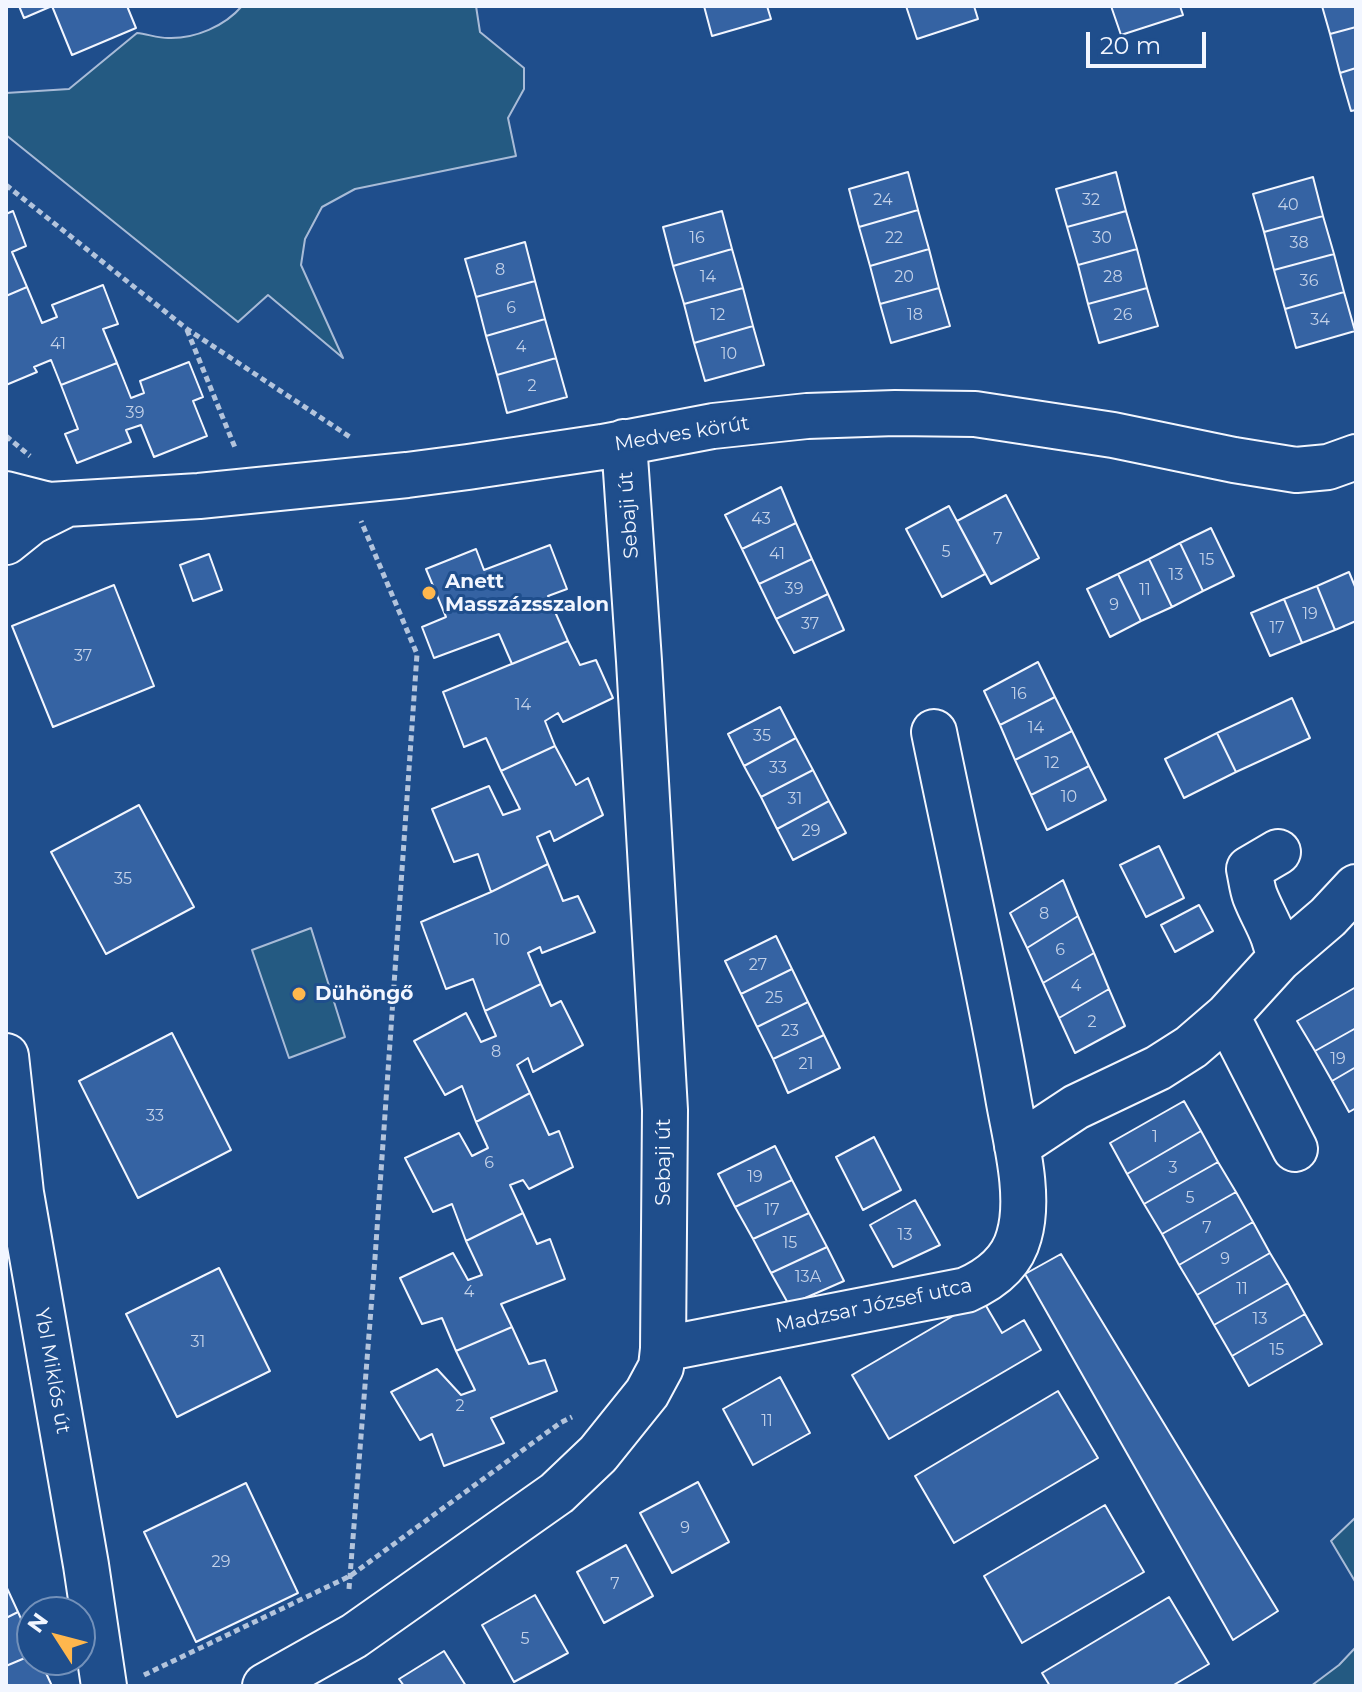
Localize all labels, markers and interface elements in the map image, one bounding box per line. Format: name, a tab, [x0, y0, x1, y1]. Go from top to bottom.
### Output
scale bar	[1090, 16, 1210, 66]
text: 20 m	[1100, 31, 1161, 60]
house number: 24	[873, 190, 893, 210]
house number: 32	[1082, 190, 1100, 210]
house number: 40	[1277, 195, 1299, 215]
house number: 16	[689, 228, 705, 248]
house number: 22	[885, 228, 903, 248]
house number: 30	[1092, 228, 1112, 248]
house number: 38	[1289, 233, 1309, 253]
house number: 8	[495, 260, 505, 280]
house number: 14	[700, 267, 716, 287]
house number: 20	[894, 267, 914, 287]
house number: 28	[1103, 267, 1123, 287]
house number: 36	[1300, 271, 1318, 291]
house number: 6	[506, 298, 516, 318]
house number: 12	[711, 305, 725, 325]
house number: 18	[907, 305, 923, 325]
house number: 26	[1114, 305, 1132, 325]
house number: 34	[1310, 310, 1330, 330]
house number: 41	[50, 334, 66, 354]
house number: 4	[516, 337, 526, 357]
house number: 10	[721, 344, 737, 364]
house number: 2	[527, 376, 537, 396]
house number: 39	[126, 403, 144, 423]
street label: Medves körút	[613, 412, 751, 456]
street label: Sebaji út	[614, 471, 644, 559]
house number: 43	[751, 509, 771, 529]
house number: 7	[993, 529, 1003, 549]
house number: 5	[941, 542, 951, 562]
house number: 41	[769, 544, 785, 564]
house number: 15	[1200, 550, 1214, 570]
house number: 13	[1169, 565, 1183, 585]
place label: Anett Masszázsszalon	[445, 570, 609, 617]
house number: 39	[785, 579, 803, 599]
house number: 11	[1139, 580, 1151, 600]
marker: Anett Masszázsszalon	[420, 584, 438, 602]
house number: 9	[1109, 595, 1119, 615]
house number: 19	[1302, 604, 1318, 624]
house number: 37	[801, 614, 819, 634]
house number: 17	[1269, 618, 1285, 638]
house number: 37	[74, 646, 92, 666]
house number: 16	[1011, 684, 1027, 704]
house number: 14	[515, 695, 531, 715]
house number: 14	[1028, 718, 1044, 738]
house number: 35	[753, 726, 771, 746]
house number: 12	[1045, 753, 1059, 773]
house number: 33	[769, 758, 787, 778]
house number: 10	[1061, 787, 1077, 807]
house number: 31	[788, 789, 802, 809]
house number: 29	[802, 821, 820, 841]
house number: 35	[114, 869, 132, 889]
house number: 8	[1039, 904, 1049, 924]
house number: 10	[494, 930, 510, 950]
house number: 6	[1055, 940, 1065, 960]
house number: 27	[749, 955, 767, 975]
house number: 4	[1071, 976, 1081, 996]
place label: Dühöngő	[315, 982, 413, 1006]
marker: Dühöngő	[290, 985, 308, 1003]
house number: 25	[765, 988, 783, 1008]
house number: 2	[1087, 1012, 1097, 1032]
house number: 23	[781, 1021, 799, 1041]
house number: 8	[491, 1042, 501, 1062]
house number: 19	[1330, 1049, 1346, 1069]
house number: 21	[799, 1054, 813, 1074]
house number: 33	[146, 1106, 164, 1126]
street label: Sebaji út	[652, 1118, 676, 1206]
house number: 1	[1152, 1127, 1158, 1147]
house number: 6	[484, 1153, 494, 1173]
house number: 3	[1168, 1158, 1178, 1178]
house number: 19	[747, 1167, 763, 1187]
house number: 5	[1185, 1188, 1195, 1208]
house number: 17	[764, 1200, 780, 1220]
house number: 7	[1202, 1218, 1212, 1238]
house number: 13	[898, 1225, 912, 1245]
house number: 15	[783, 1233, 797, 1253]
house number: 9	[1220, 1249, 1230, 1269]
house number: 13A	[795, 1267, 821, 1287]
street label: Madzsar József utca	[774, 1273, 974, 1339]
house number: 11	[1236, 1279, 1248, 1299]
house number: 4	[464, 1282, 474, 1302]
street label: Ybl Miklós út	[29, 1306, 75, 1436]
house number: 13	[1253, 1309, 1267, 1329]
house number: 31	[191, 1332, 205, 1352]
house number: 15	[1270, 1340, 1284, 1360]
house number: 2	[455, 1396, 465, 1416]
house number: 11	[761, 1411, 773, 1431]
house number: 9	[680, 1518, 690, 1538]
house number: 29	[212, 1552, 230, 1572]
house number: 7	[610, 1574, 620, 1594]
north arrow	[16, 1596, 96, 1676]
text: N	[22, 1608, 54, 1638]
house number: 5	[520, 1629, 530, 1649]

